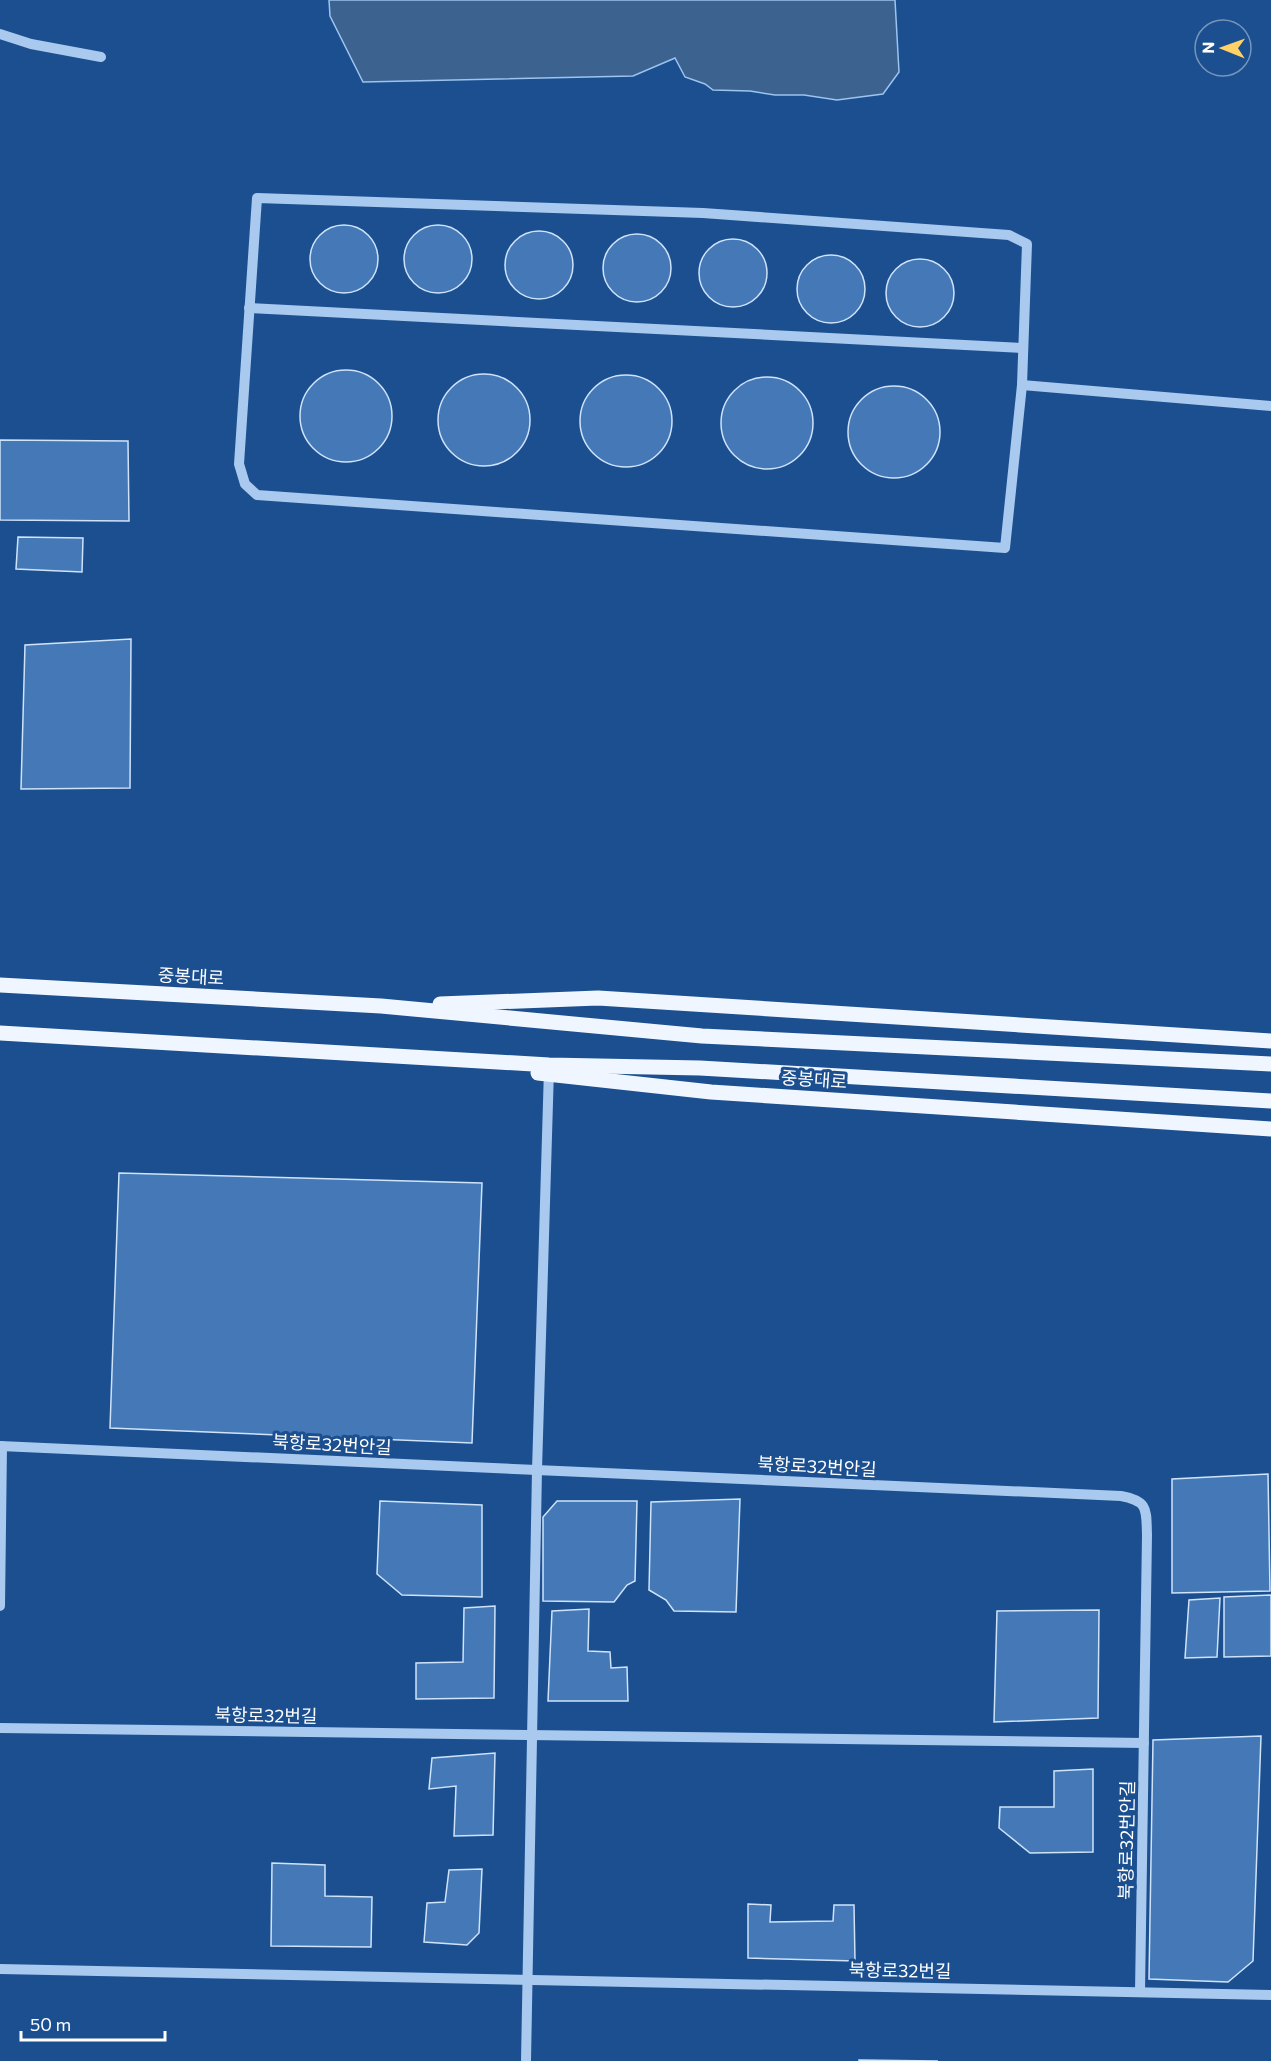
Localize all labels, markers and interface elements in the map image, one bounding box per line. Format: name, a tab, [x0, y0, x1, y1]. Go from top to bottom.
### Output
north arrow	[1193, 18, 1253, 78]
text: N	[1198, 42, 1217, 54]
street label: 중봉대로	[157, 963, 225, 989]
street label: 중봉대로	[780, 1066, 848, 1092]
street label: 북항로32번안길	[272, 1430, 392, 1458]
street label: 북항로32번안길	[757, 1452, 877, 1480]
street label: 북항로32번길	[214, 1703, 318, 1727]
street label: 북항로32번안길	[1114, 1780, 1138, 1900]
street label: 북항로32번길	[848, 1958, 952, 1982]
scale bar	[21, 2004, 165, 2042]
text: 50 m	[30, 2013, 71, 2035]

